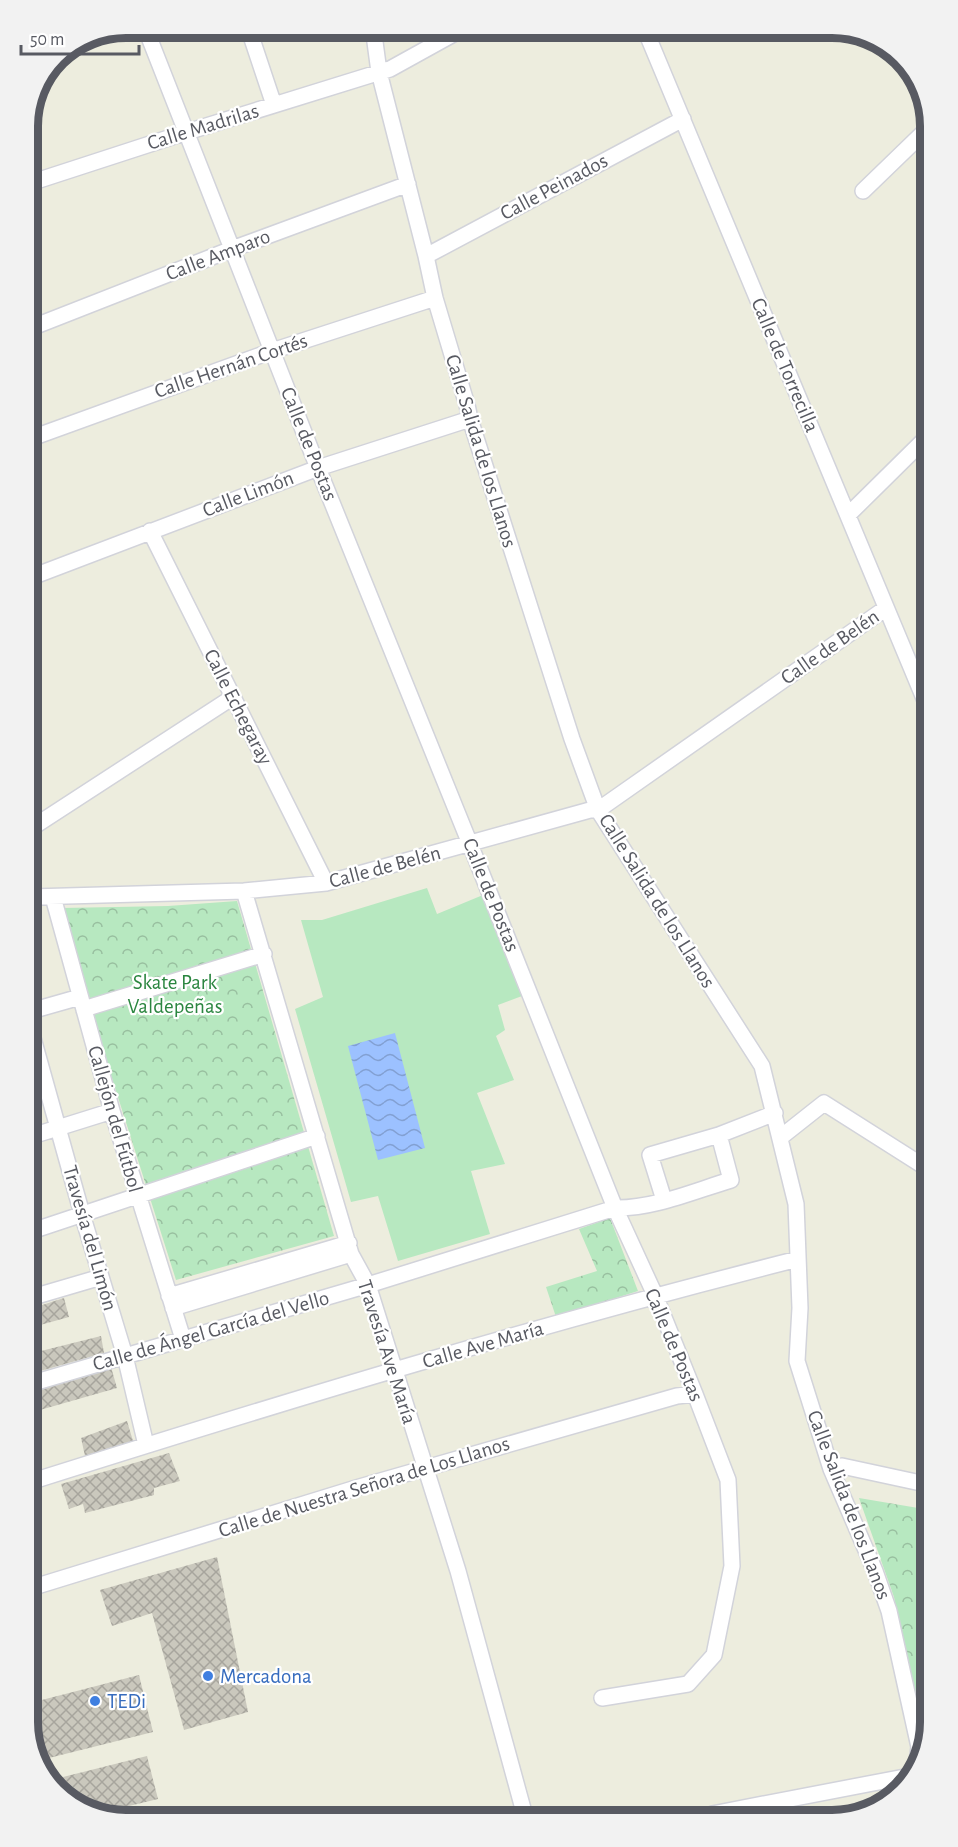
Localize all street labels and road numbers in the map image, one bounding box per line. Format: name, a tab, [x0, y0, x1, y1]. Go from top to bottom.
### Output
street label: Calle Madrilas	[145, 100, 261, 154]
street label: Calle Peinados	[497, 150, 611, 224]
street label: Calle Amparo	[163, 225, 273, 285]
street label: Calle de Torrecilla	[747, 295, 823, 435]
street label: Calle Hernán Cortés	[152, 330, 310, 402]
street label: Calle Salida de los Llanos	[442, 352, 520, 550]
street label: Calle de Postas	[277, 384, 341, 504]
street label: Calle Limón	[200, 467, 296, 521]
street label: Calle de Belén	[777, 606, 883, 688]
street label: Calle Echegaray	[200, 646, 276, 768]
street label: Calle Salida de los Llanos	[595, 810, 719, 992]
street label: Calle de Postas	[459, 835, 523, 955]
street label: Calle de Belén	[327, 842, 443, 892]
street label: Callejón del Fútbol	[84, 1043, 146, 1195]
street label: Travesía del Limón	[59, 1163, 121, 1313]
street label: Travesía Ave María	[354, 1277, 420, 1427]
street label: Calle de Ángel García del Vello	[90, 1285, 332, 1375]
street label: Calle de Postas	[641, 1285, 707, 1405]
street label: Calle Ave María	[420, 1318, 546, 1372]
street label: Calle Salida de los Llanos	[803, 1408, 895, 1602]
street label: Calle de Nuestra Señora de Los Llanos	[216, 1433, 512, 1541]

